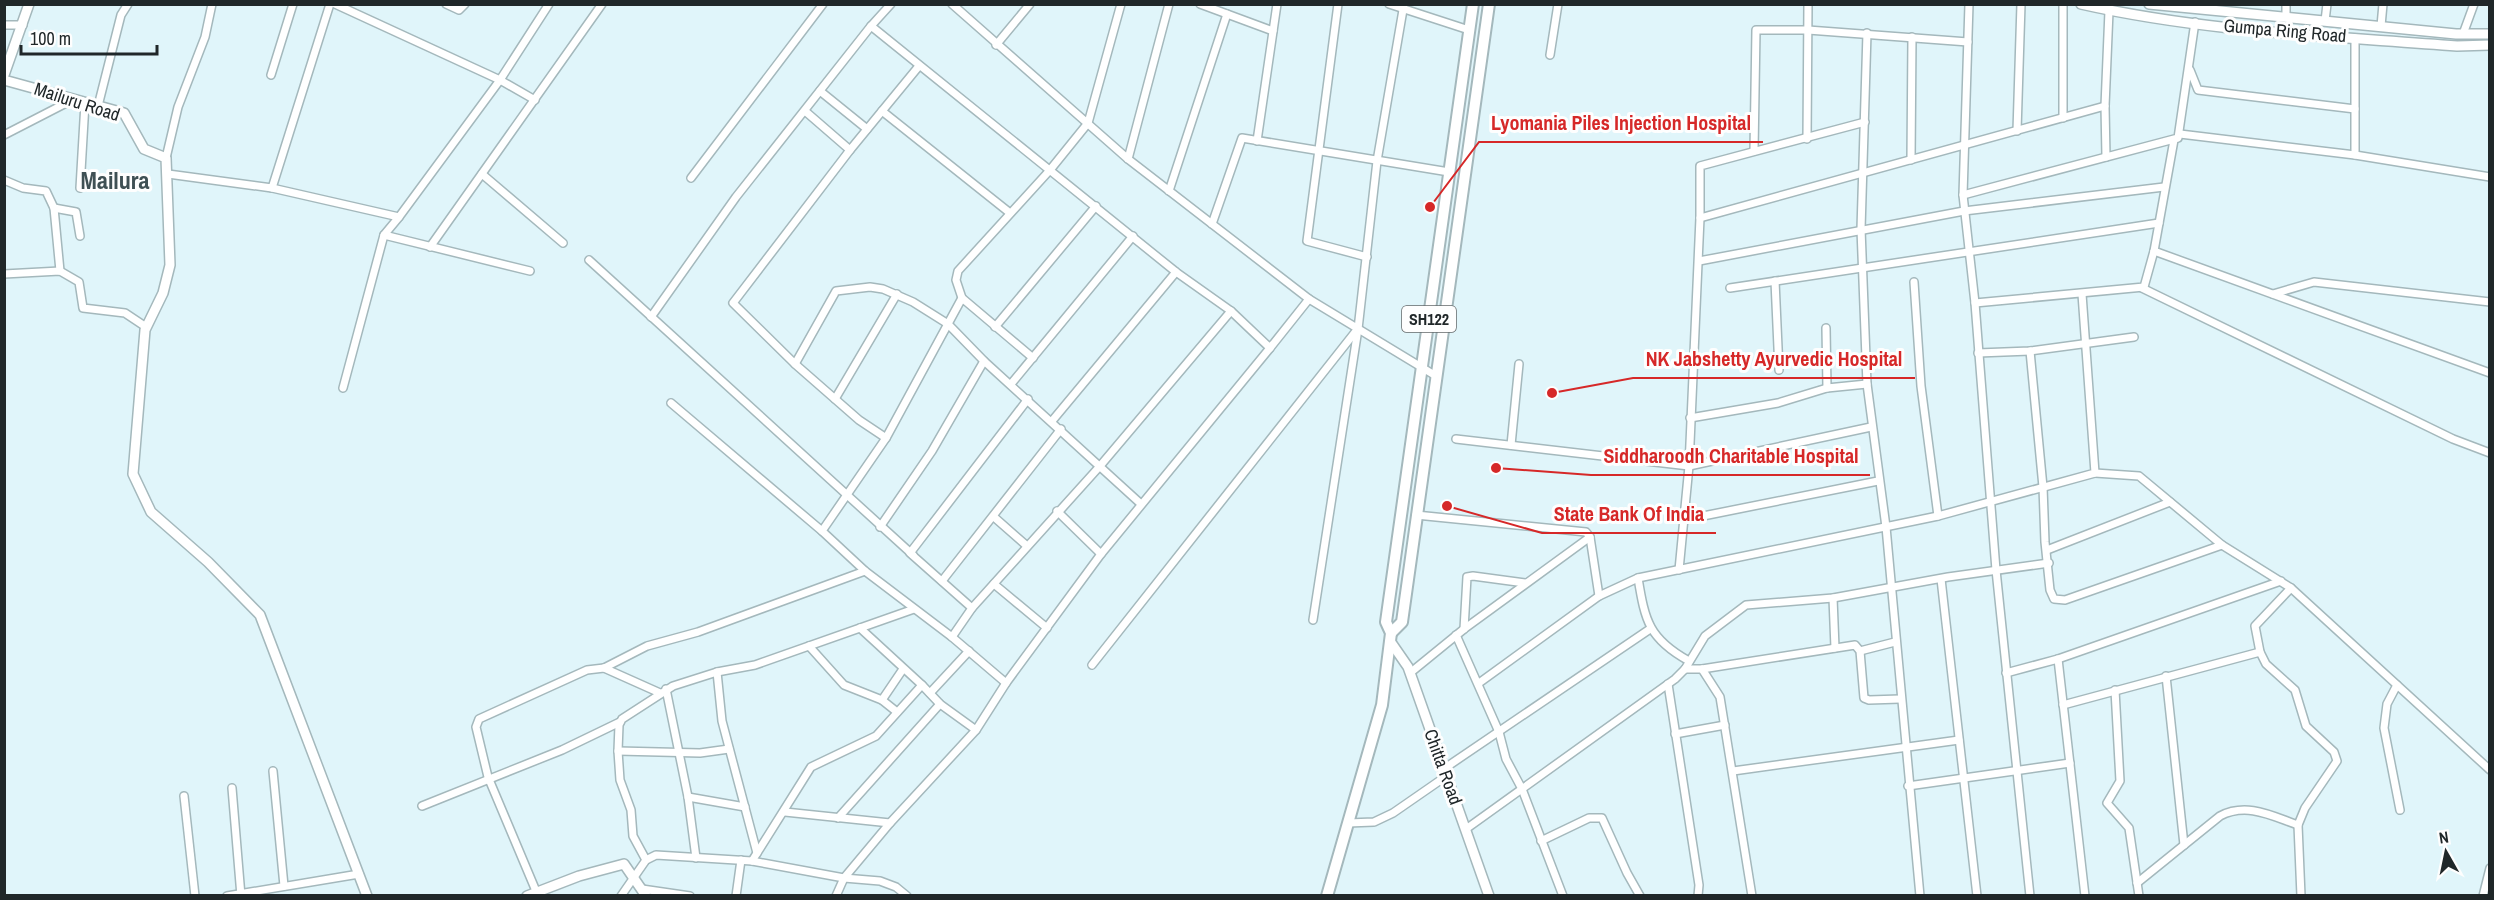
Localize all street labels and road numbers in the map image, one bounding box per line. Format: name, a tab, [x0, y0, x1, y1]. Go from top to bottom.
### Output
street label: Gumpa Ring Road	[2223, 13, 2347, 48]
street label: Mailuru Road	[31, 76, 123, 127]
road number: SH122	[1402, 306, 1456, 332]
street label: Chitta Road	[1418, 726, 1469, 808]

